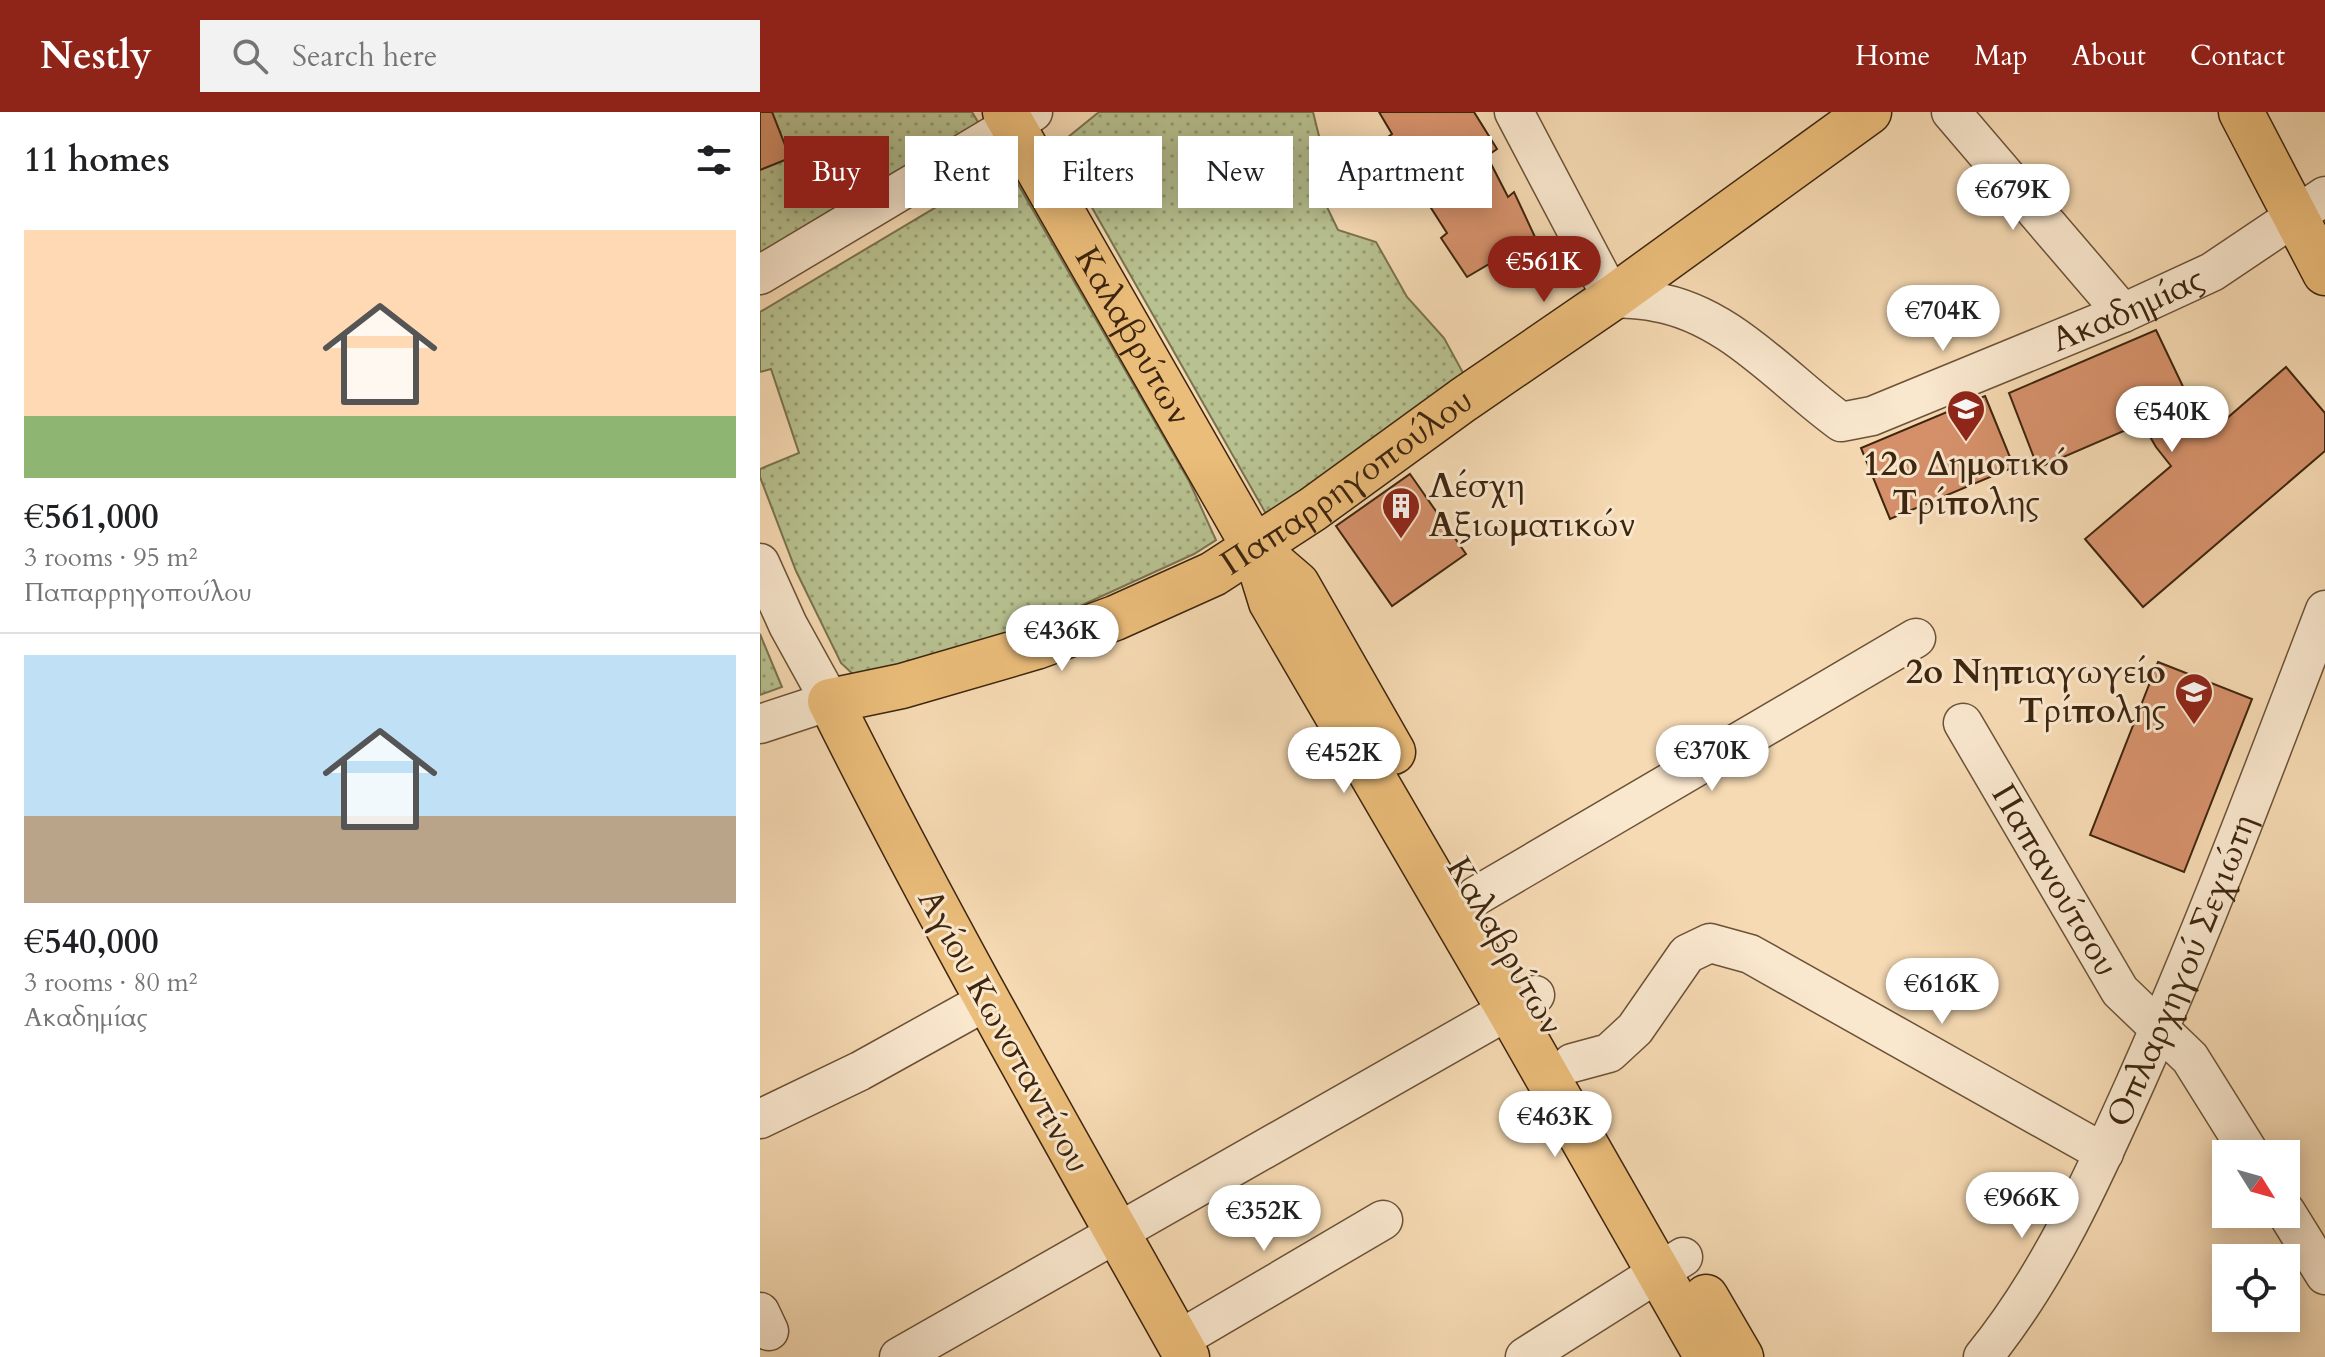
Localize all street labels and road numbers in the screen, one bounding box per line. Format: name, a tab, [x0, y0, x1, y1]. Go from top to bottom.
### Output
street label: Καλαβρύτων	[1064, 238, 1202, 433]
street label: Ακαδημίας	[2045, 256, 2211, 363]
street label: Παπαρρηγοπούλου	[1212, 377, 1482, 586]
street label: Παπανούτσου	[1981, 775, 2129, 985]
street label: Οπλαρχηγού Σεχιώτη	[2096, 807, 2267, 1134]
street label: Καλαβρύτων	[1436, 849, 1574, 1043]
street label: Αγίου Κωνσταντίνου	[907, 881, 1101, 1181]

